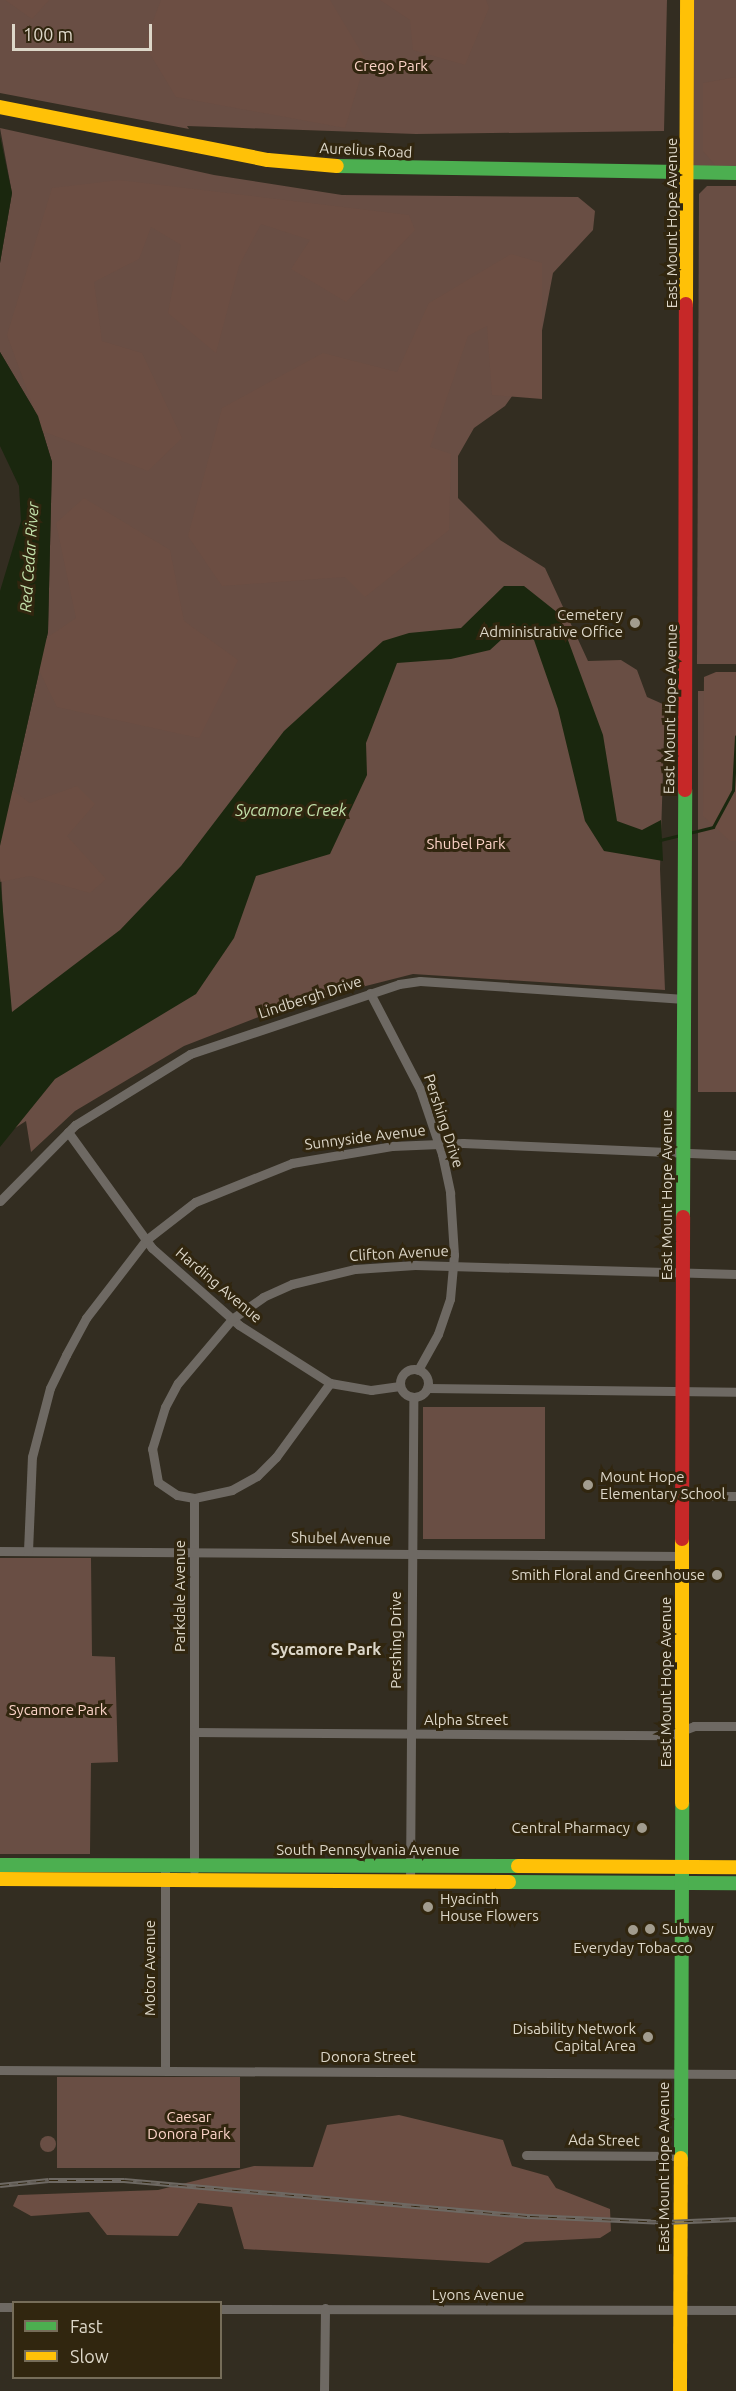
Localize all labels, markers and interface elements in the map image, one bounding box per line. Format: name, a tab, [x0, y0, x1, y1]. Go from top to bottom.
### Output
scale bar	[15, 12, 154, 50]
text: 100 m	[23, 24, 73, 44]
park label: Crego Park	[354, 57, 428, 75]
street label: East Mount Hope Avenue	[663, 138, 681, 308]
street label: Aurelius Road	[319, 139, 413, 161]
water label: Red Cedar River	[16, 501, 42, 613]
place label: Cemetery Administrative Office	[479, 605, 623, 640]
marker: Cemetery Administrative Office	[628, 616, 642, 630]
street label: East Mount Hope Avenue	[660, 624, 680, 794]
water label: Sycamore Creek	[235, 800, 347, 820]
park label: Shubel Park	[426, 835, 506, 853]
street label: Lindbergh Drive	[256, 972, 364, 1022]
street label: Pershing Drive	[420, 1072, 468, 1170]
street label: East Mount Hope Avenue	[658, 1110, 676, 1280]
street label: Sunnyside Avenue	[303, 1121, 427, 1153]
street label: Clifton Avenue	[349, 1241, 449, 1265]
street label: Harding Avenue	[172, 1244, 266, 1326]
place label: Mount Hope Elementary School	[600, 1467, 726, 1502]
marker: Mount Hope Elementary School	[581, 1478, 595, 1492]
street label: Shubel Avenue	[291, 1528, 391, 1548]
street label: Parkdale Avenue	[171, 1540, 189, 1652]
place label: Smith Floral and Greenhouse	[511, 1566, 705, 1584]
marker: Smith Floral and Greenhouse	[710, 1568, 724, 1582]
street label: Pershing Drive	[387, 1591, 405, 1689]
street label: East Mount Hope Avenue	[657, 1597, 675, 1767]
district label: Sycamore Park	[271, 1639, 381, 1659]
park label: Sycamore Park	[9, 1701, 107, 1719]
street label: Alpha Street	[424, 1711, 508, 1729]
place label: Central Pharmacy	[511, 1819, 630, 1837]
marker: Central Pharmacy	[635, 1821, 649, 1835]
street label: South Pennsylvania Avenue	[276, 1841, 460, 1859]
place label: Hyacinth House Flowers	[440, 1889, 539, 1924]
marker: Hyacinth House Flowers	[421, 1900, 435, 1914]
street label: Motor Avenue	[141, 1920, 159, 2016]
place label: Subway	[662, 1920, 714, 1938]
marker: Subway	[643, 1922, 657, 1936]
marker: Everyday Tobacco	[626, 1923, 640, 1937]
place label: Everyday Tobacco	[573, 1939, 693, 1957]
place label: Disability Network Capital Area	[512, 2019, 636, 2054]
marker: Disability Network Capital Area	[641, 2030, 655, 2044]
street label: Donora Street	[320, 2048, 416, 2066]
street label: East Mount Hope Avenue	[655, 2082, 673, 2252]
park label: Caesar Donora Park	[147, 2107, 231, 2142]
street label: Ada Street	[568, 2130, 640, 2150]
street label: Lyons Avenue	[432, 2286, 524, 2304]
legend	[12, 2301, 222, 2379]
text: Fast	[70, 2316, 103, 2336]
text: Slow	[70, 2346, 109, 2366]

